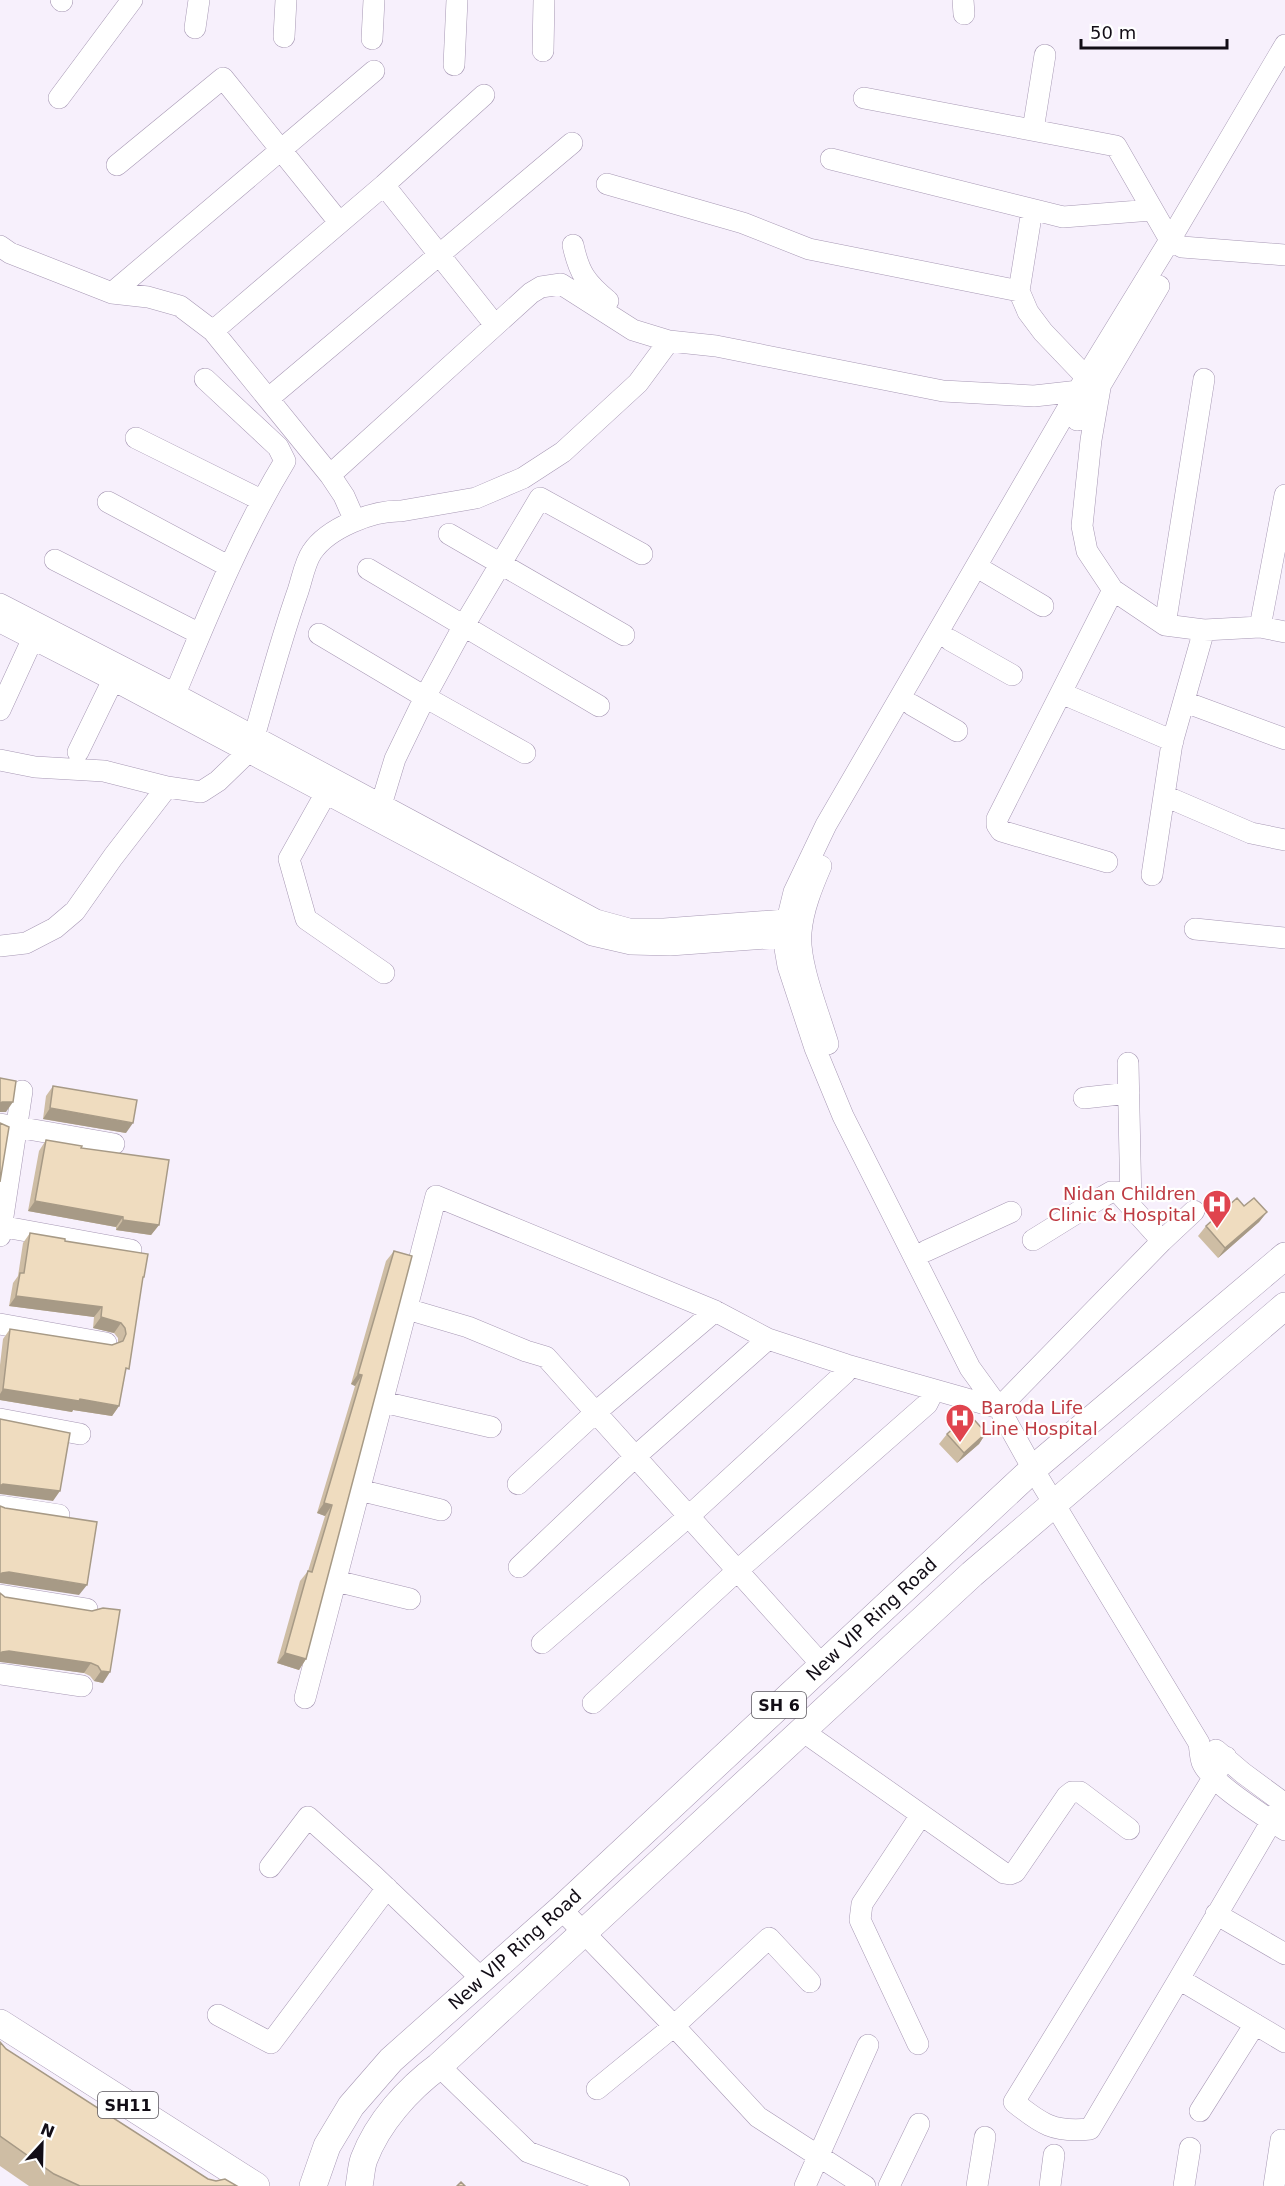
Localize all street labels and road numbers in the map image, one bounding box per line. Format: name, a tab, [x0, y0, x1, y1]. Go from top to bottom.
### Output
street label: New VIP Ring Road	[802, 1553, 941, 1685]
road number: SH 6	[752, 1692, 806, 1718]
street label: New VIP Ring Road	[444, 1885, 585, 2014]
road number: SH11	[98, 2092, 158, 2118]

